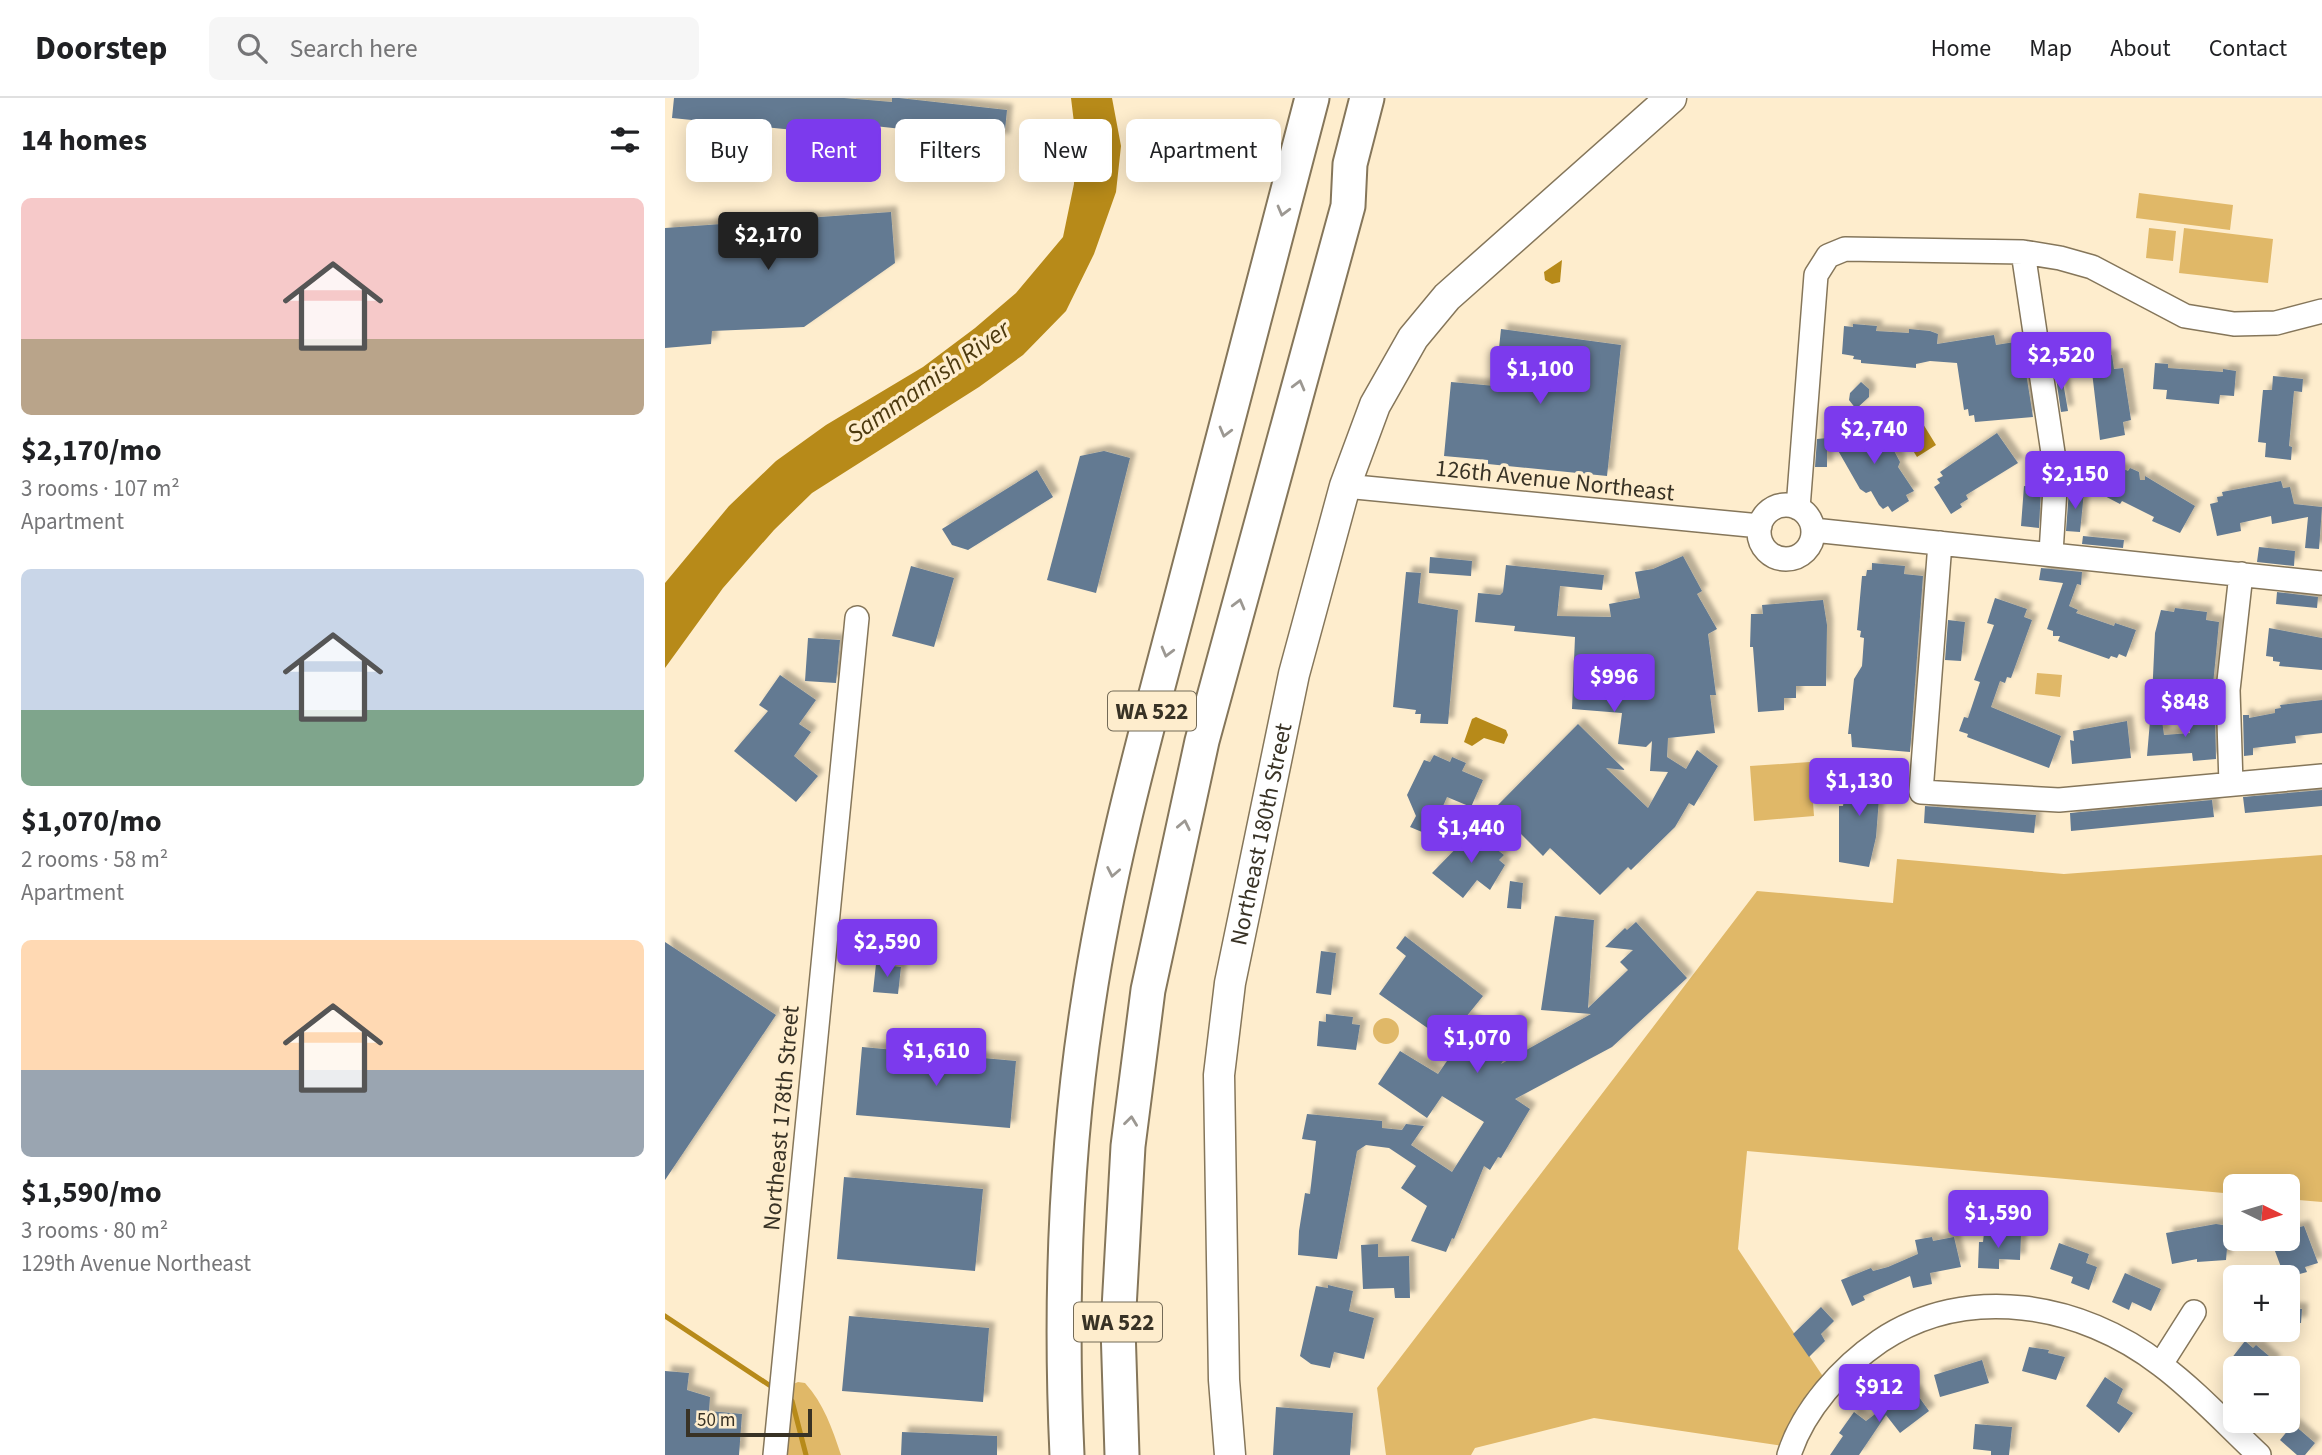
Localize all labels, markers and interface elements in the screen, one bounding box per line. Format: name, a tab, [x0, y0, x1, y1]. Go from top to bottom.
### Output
search box	[209, 17, 699, 80]
text: Doorstep	[35, 25, 167, 72]
icon: search	[233, 29, 271, 67]
text: Search here	[289, 30, 418, 67]
text: Home	[1931, 31, 1991, 66]
text: Map	[2029, 31, 2072, 66]
text: About	[2110, 31, 2171, 66]
text: Contact	[2209, 31, 2287, 66]
text: 14 homes	[21, 119, 147, 162]
chip: Buy	[686, 119, 772, 182]
chip: Rent	[786, 119, 881, 182]
chip: Filters	[895, 119, 1005, 182]
chip: New	[1019, 119, 1112, 182]
chip: Apartment	[1126, 119, 1281, 182]
icon: filters	[606, 121, 644, 159]
one-way arrow	[1276, 205, 1291, 217]
pin: $2,170	[711, 212, 825, 272]
text: $2,170	[734, 218, 802, 251]
icon: home	[270, 243, 396, 369]
water label: Sammamish River	[839, 310, 1019, 452]
pin: $2,520	[2004, 332, 2118, 392]
text: $2,520	[2027, 338, 2095, 371]
pin: $1,100	[1483, 346, 1597, 406]
text: $1,100	[1506, 352, 1574, 385]
one-way arrow	[1291, 379, 1305, 391]
pin: $2,740	[1817, 406, 1931, 466]
text: $2,740	[1840, 412, 1908, 445]
one-way arrow	[1219, 425, 1233, 437]
text: $2,170/mo	[21, 429, 162, 472]
street label: 126th Avenue Northeast	[1434, 451, 1676, 510]
pin: $2,150	[2018, 452, 2132, 511]
text: $2,150	[2041, 457, 2109, 490]
text: 3 rooms · 107 m²	[21, 472, 180, 505]
text: Apartment	[21, 505, 124, 538]
one-way arrow	[1231, 599, 1246, 611]
icon: home	[270, 614, 396, 740]
one-way arrow	[1161, 645, 1176, 657]
pin: $996	[1573, 654, 1655, 714]
text: $996	[1590, 660, 1638, 693]
pin: $848	[2144, 680, 2226, 739]
text: $848	[2161, 685, 2209, 718]
road number: WA 522	[1108, 692, 1196, 730]
street label: Northeast 180th Street	[1221, 720, 1301, 949]
pin: $1,130	[1802, 758, 1916, 818]
text: $1,130	[1825, 764, 1893, 797]
text: $1,070/mo	[21, 800, 162, 843]
pin: $1,440	[1414, 806, 1528, 865]
text: $1,440	[1437, 811, 1505, 844]
one-way arrow	[1176, 819, 1191, 831]
text: 2 rooms · 58 m²	[21, 843, 168, 876]
one-way arrow	[1106, 866, 1121, 878]
text: Apartment	[21, 876, 124, 909]
pin: $2,590	[830, 920, 944, 979]
text: $2,590	[853, 925, 921, 958]
icon: home	[270, 985, 396, 1111]
street label: Northeast 178th Street	[754, 1004, 809, 1232]
pin: $1,070	[1420, 1016, 1534, 1075]
text: $1,070	[1443, 1021, 1511, 1054]
pin: $1,610	[879, 1028, 993, 1088]
text: $1,610	[902, 1034, 970, 1067]
one-way arrow	[1124, 1115, 1139, 1127]
text: $1,590/mo	[21, 1171, 162, 1214]
north arrow	[2223, 1174, 2299, 1251]
map controls	[2223, 1174, 2300, 1433]
pin: $1,590	[1941, 1190, 2055, 1250]
text: $1,590	[1964, 1196, 2032, 1229]
text: 3 rooms · 80 m²	[21, 1214, 168, 1247]
text: 129th Avenue Northeast	[21, 1247, 251, 1280]
button: +	[2223, 1265, 2300, 1342]
road number: WA 522	[1074, 1302, 1162, 1342]
button: −	[2223, 1356, 2300, 1433]
pin: $912	[1838, 1364, 1920, 1424]
text: $912	[1855, 1370, 1903, 1403]
scale bar	[686, 1406, 812, 1438]
text: 50 m	[697, 1407, 735, 1434]

